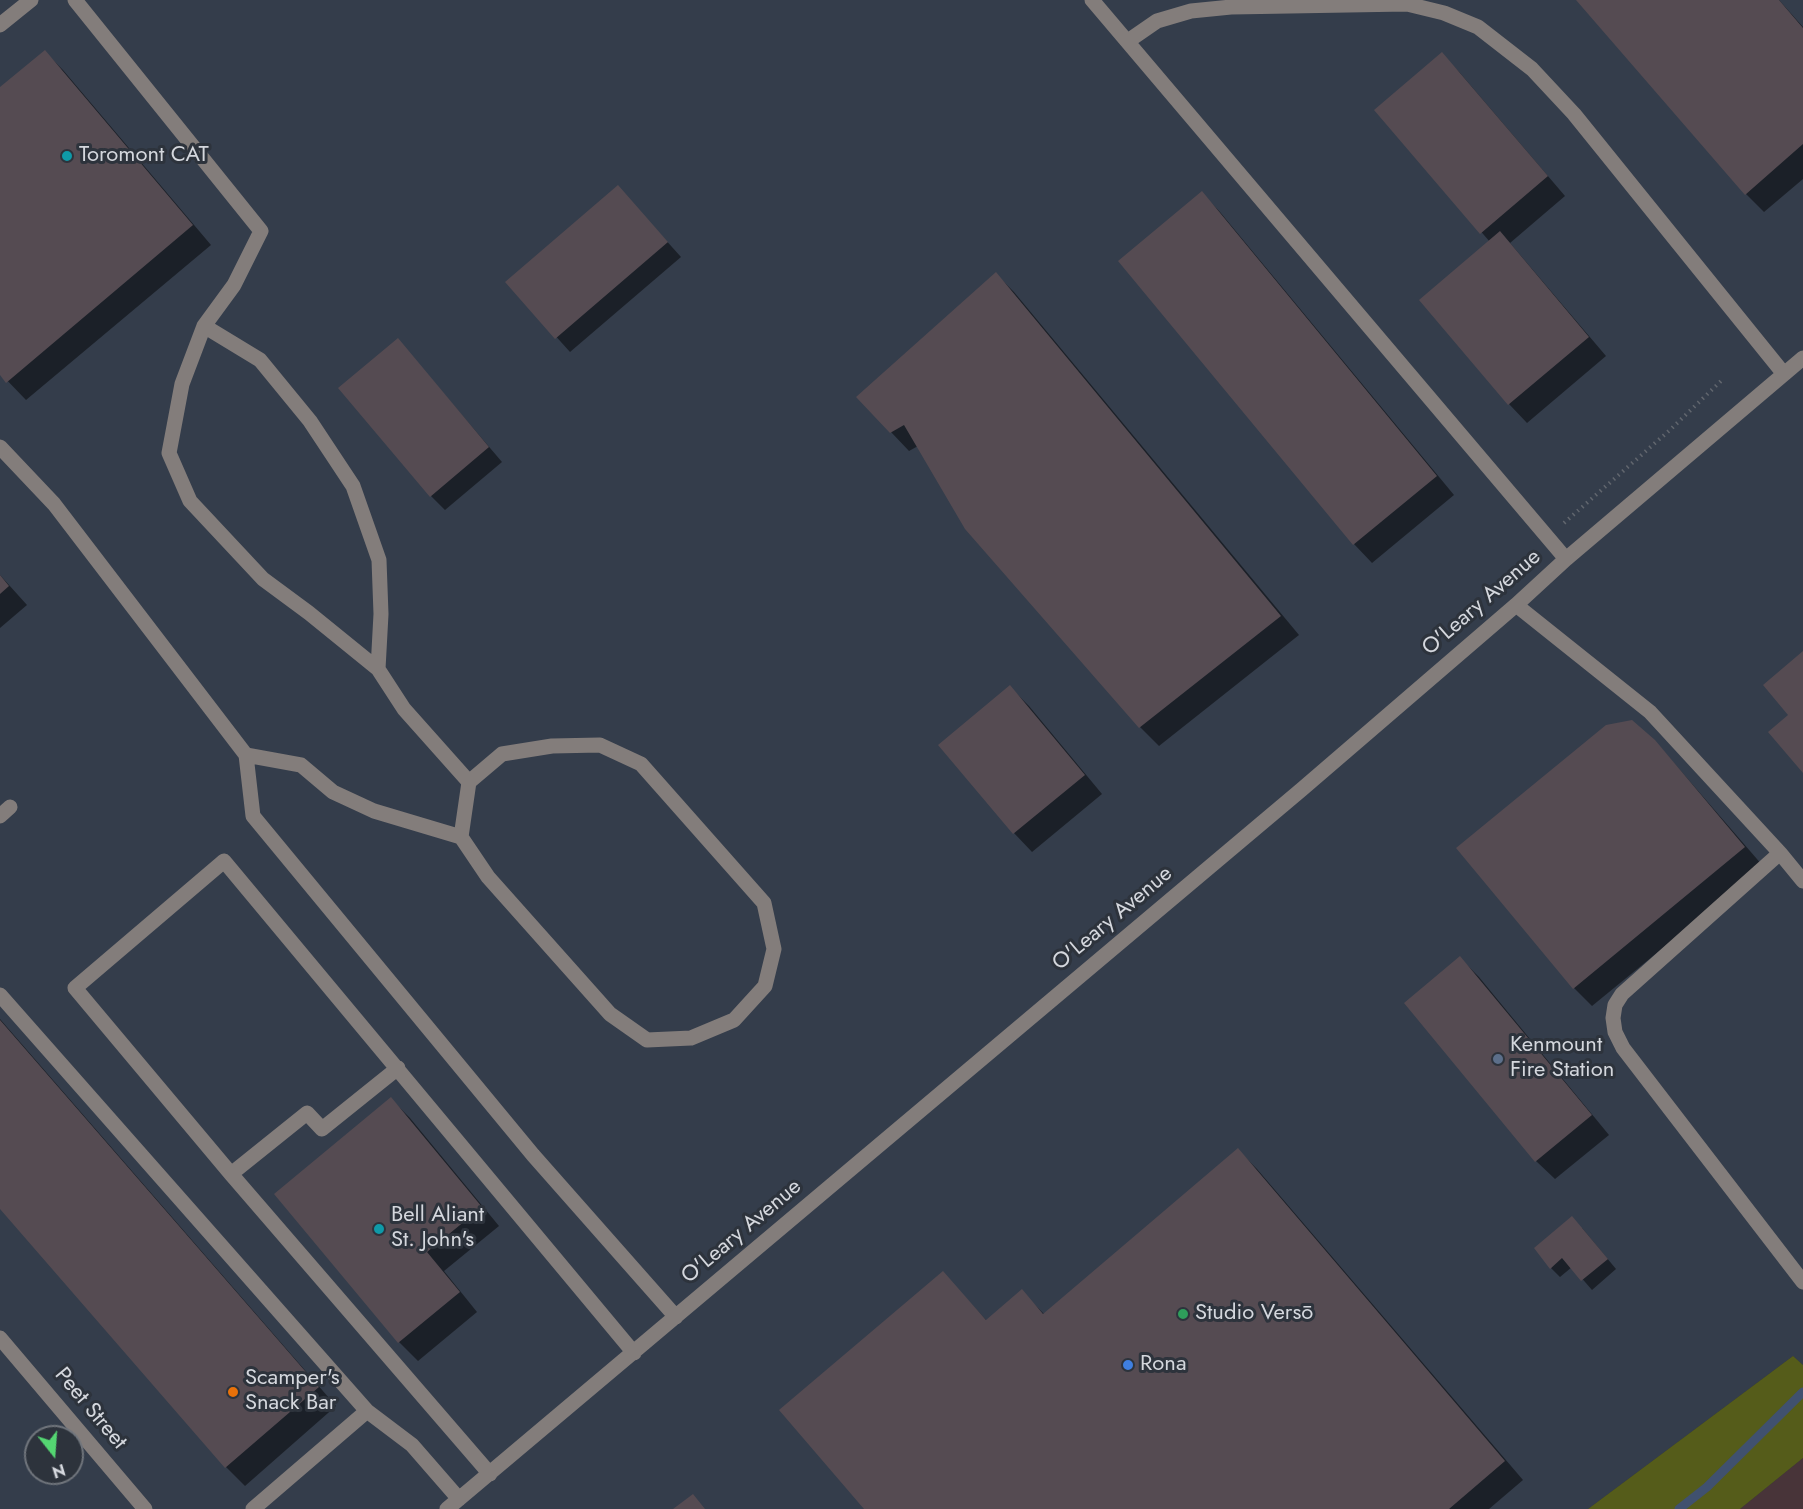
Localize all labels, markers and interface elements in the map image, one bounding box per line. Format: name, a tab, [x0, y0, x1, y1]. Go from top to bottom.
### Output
place label: Toromont CAT	[79, 143, 209, 169]
marker: Toromont CAT	[60, 149, 74, 163]
street label: O'Leary Avenue	[1417, 544, 1547, 662]
street label: O'Leary Avenue	[1048, 861, 1178, 977]
place label: Kenmount Fire Station	[1510, 1033, 1614, 1084]
marker: Kenmount Fire Station	[1491, 1052, 1505, 1066]
street label: O'Leary Avenue	[677, 1174, 807, 1290]
place label: Bell Aliant St. John's	[391, 1203, 484, 1254]
marker: Bell Aliant St. John's	[372, 1222, 386, 1236]
place label: Studio Versō	[1195, 1301, 1313, 1327]
marker: Studio Versō	[1176, 1307, 1190, 1321]
place label: Rona	[1140, 1352, 1186, 1378]
marker: Rona	[1121, 1358, 1135, 1372]
street label: Peet Street	[48, 1363, 132, 1455]
place label: Scamper's Snack Bar	[245, 1366, 340, 1418]
marker: Scamper's Snack Bar	[226, 1385, 240, 1399]
north arrow	[24, 1425, 84, 1485]
text: N	[49, 1458, 68, 1484]

